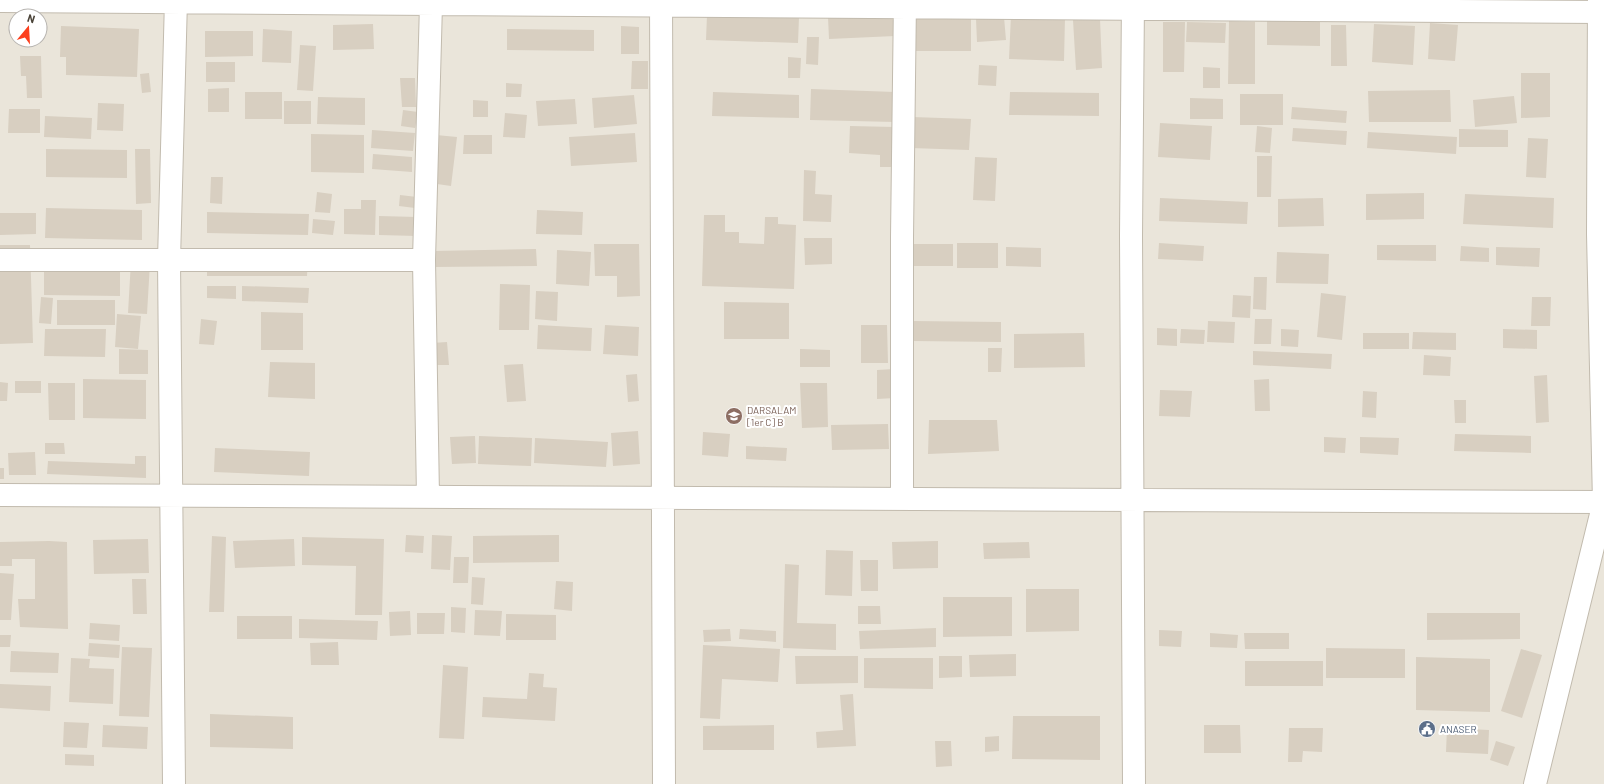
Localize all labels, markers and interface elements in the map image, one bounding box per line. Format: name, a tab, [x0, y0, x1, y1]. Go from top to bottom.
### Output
north arrow	[8, 8, 48, 48]
text: N	[26, 11, 37, 25]
place label: DARSALAM [1er C] B	[747, 404, 796, 428]
school or university icon: DARSALAM [1er C] B	[724, 406, 744, 426]
public building icon: ANASER	[1417, 719, 1437, 739]
place label: ANASER	[1440, 723, 1477, 735]

